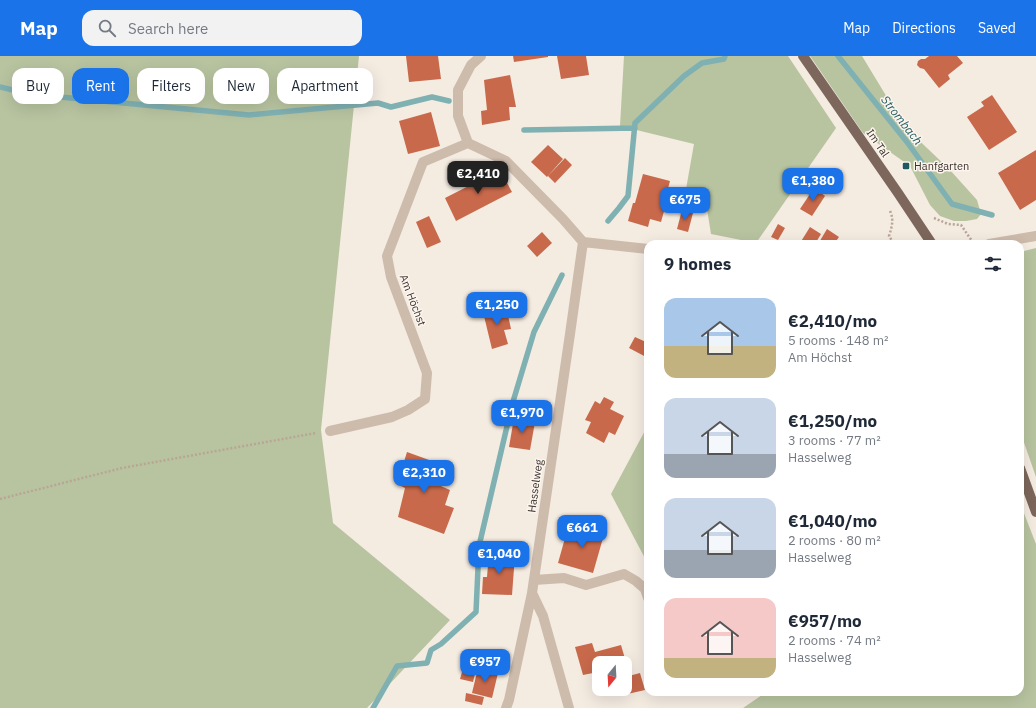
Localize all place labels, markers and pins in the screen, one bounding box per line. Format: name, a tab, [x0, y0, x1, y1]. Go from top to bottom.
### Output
place label: Hanfgarten	[914, 159, 969, 173]
pin: €2,410	[445, 161, 511, 195]
marker: Hanfgarten	[901, 161, 911, 171]
pin: €1,380	[780, 168, 846, 202]
pin: €675	[661, 187, 709, 221]
pin: €1,250	[464, 292, 530, 326]
pin: €1,970	[489, 400, 555, 434]
pin: €2,310	[391, 460, 457, 494]
pin: €661	[558, 515, 606, 549]
pin: €1,040	[466, 541, 532, 575]
pin: €957	[461, 649, 509, 683]

